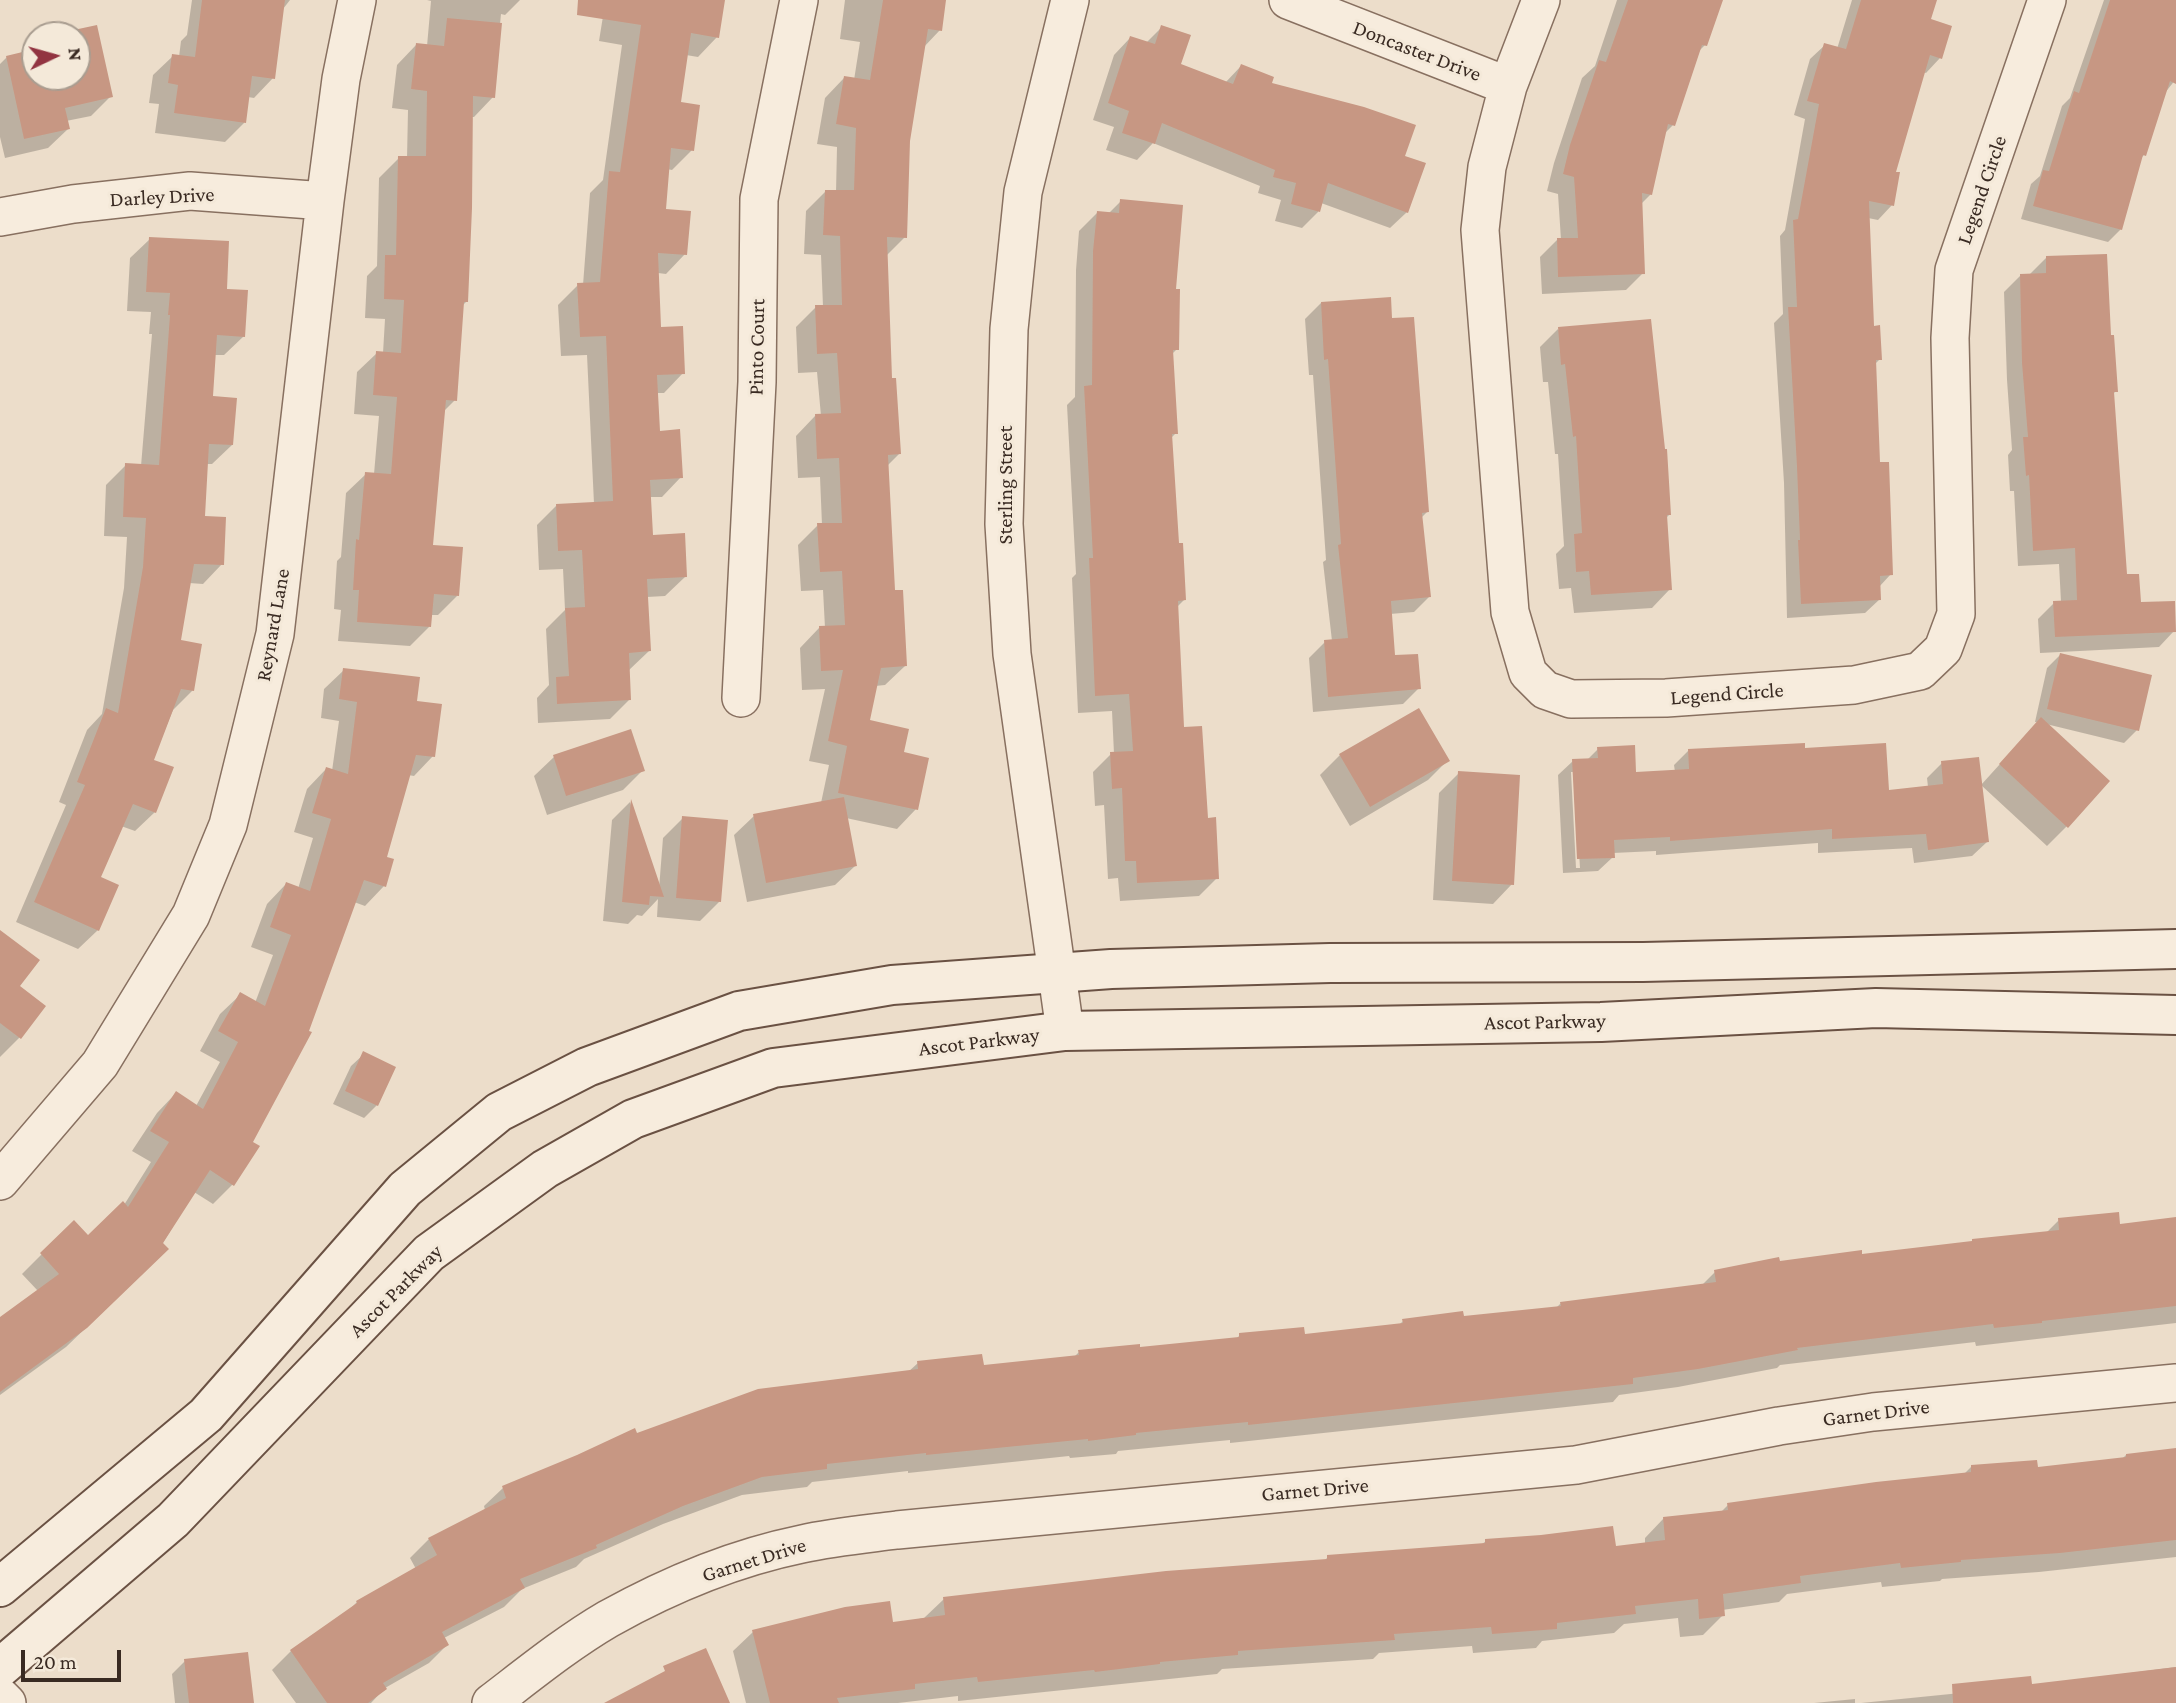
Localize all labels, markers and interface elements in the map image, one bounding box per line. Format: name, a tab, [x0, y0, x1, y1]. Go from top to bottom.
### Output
street label: Doncaster Drive	[1349, 15, 1485, 87]
north arrow	[21, 21, 91, 91]
text: N	[64, 47, 86, 62]
street label: Legend Circle	[1952, 132, 2012, 248]
street label: Darley Drive	[109, 182, 215, 212]
street label: Pinto Court	[744, 298, 770, 396]
street label: Sterling Street	[993, 426, 1019, 544]
street label: Reynard Lane	[251, 567, 295, 683]
street label: Legend Circle	[1670, 677, 1784, 711]
street label: Ascot Parkway	[1484, 1008, 1606, 1036]
street label: Ascot Parkway	[917, 1022, 1041, 1062]
street label: Ascot Parkway	[344, 1239, 448, 1343]
street label: Garnet Drive	[1821, 1394, 1931, 1432]
street label: Garnet Drive	[1260, 1473, 1370, 1507]
street label: Garnet Drive	[699, 1532, 809, 1588]
scale bar	[24, 1636, 124, 1680]
text: 20 m	[34, 1650, 77, 1674]

